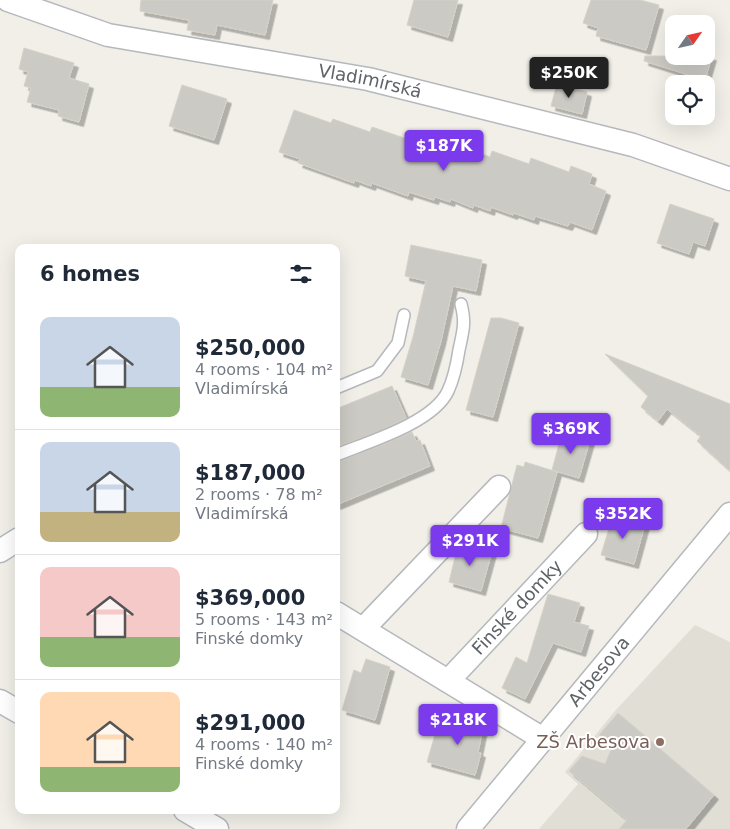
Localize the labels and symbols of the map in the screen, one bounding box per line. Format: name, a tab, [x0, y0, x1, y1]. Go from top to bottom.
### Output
north arrow	[665, 15, 715, 65]
pin: $250K	[534, 56, 604, 99]
street label: Vladimírská	[317, 60, 424, 102]
pin: $187K	[409, 130, 479, 172]
pin: $369K	[536, 412, 606, 455]
pin: $352K	[588, 498, 658, 540]
pin: $291K	[435, 524, 505, 567]
street label: Finské domky	[467, 555, 566, 659]
street label: Arbesova	[564, 632, 634, 710]
pin: $218K	[423, 704, 493, 746]
place label: ZŠ Arbesova	[536, 731, 650, 752]
marker: ZŠ Arbesova	[654, 736, 666, 748]

